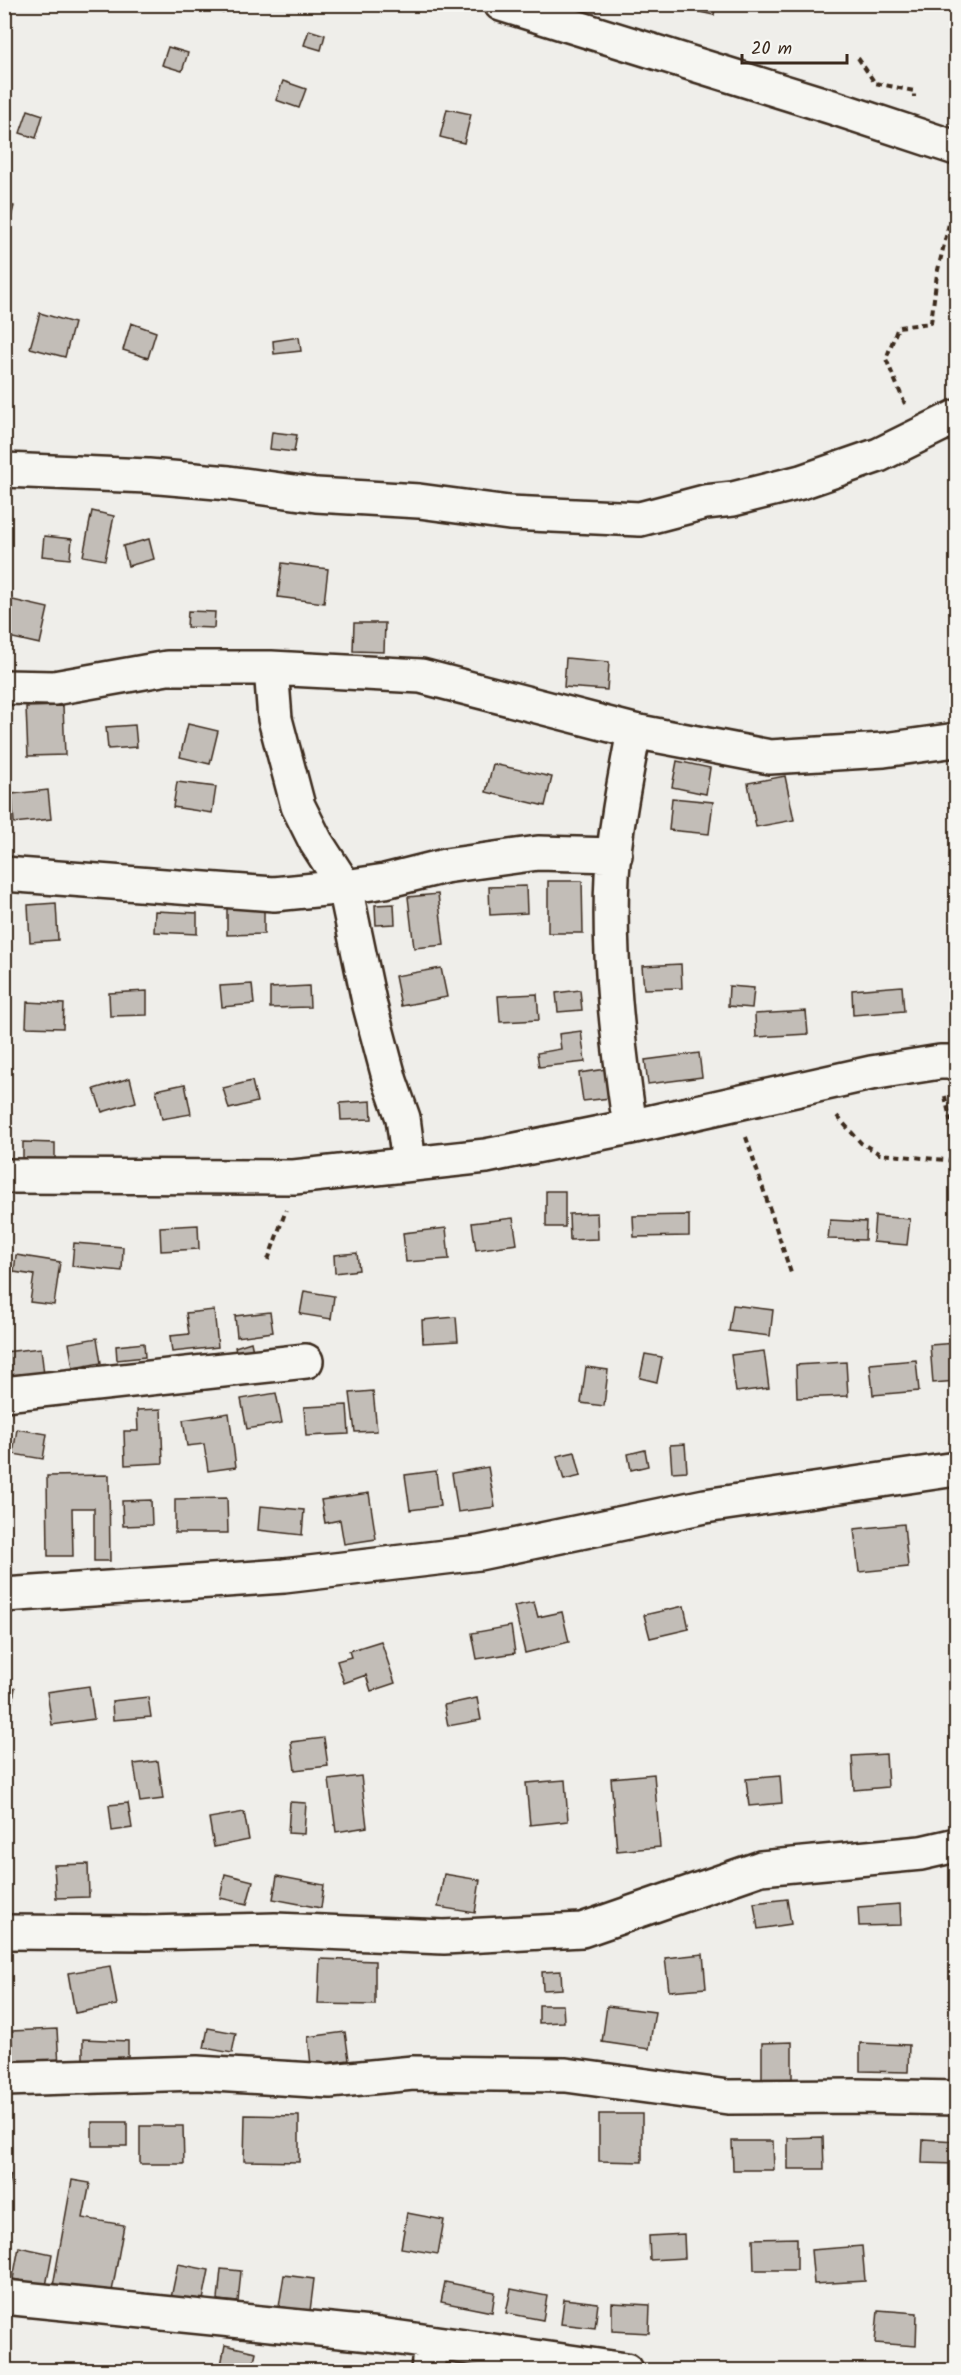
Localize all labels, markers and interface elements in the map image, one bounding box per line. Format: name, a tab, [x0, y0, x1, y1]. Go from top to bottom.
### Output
scale bar	[742, 27, 847, 65]
text: 20 m	[751, 35, 792, 64]

